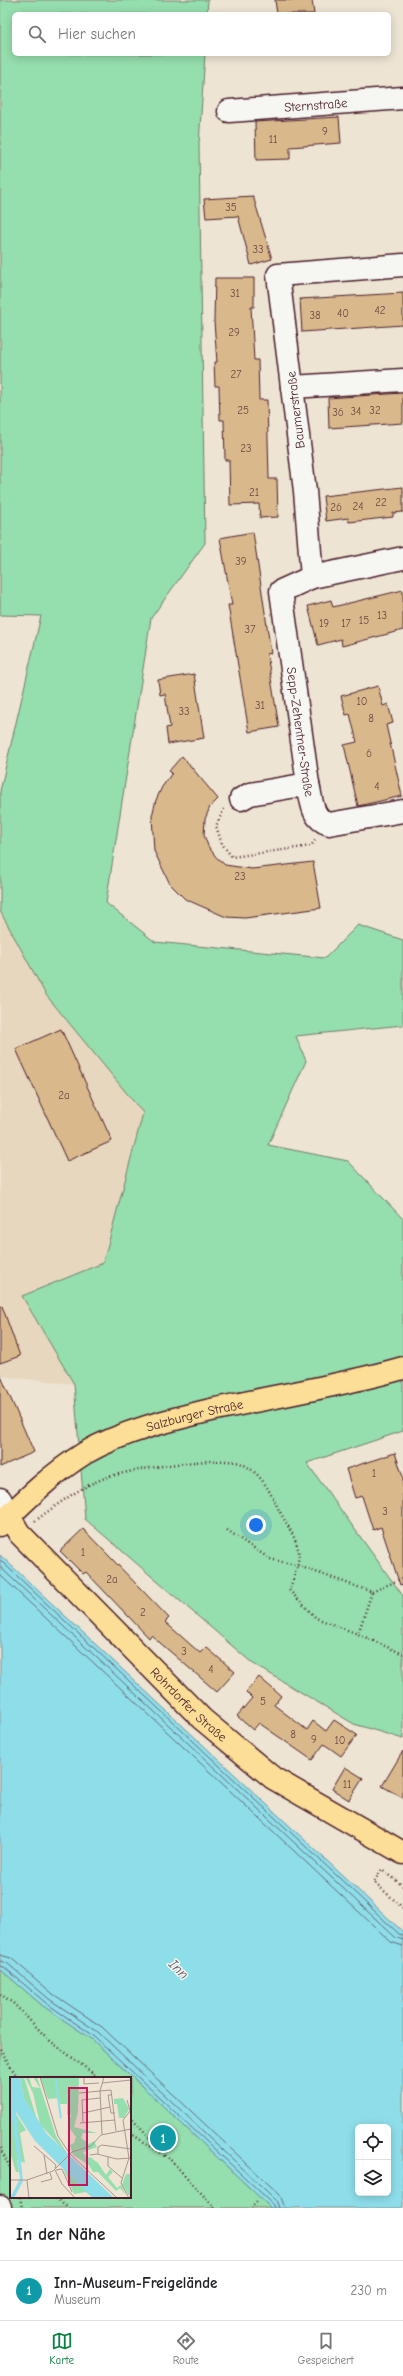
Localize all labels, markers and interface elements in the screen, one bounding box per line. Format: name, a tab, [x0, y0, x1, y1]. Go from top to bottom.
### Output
search box	[12, 12, 391, 56]
icon: search	[26, 23, 48, 45]
text: Hier suchen	[58, 25, 136, 43]
street label: Sternstraße	[284, 95, 349, 115]
house number: 9	[322, 125, 328, 138]
house number: 11	[269, 133, 277, 146]
house number: 35	[225, 201, 237, 214]
house number: 33	[252, 243, 264, 256]
house number: 31	[230, 287, 240, 300]
house number: 42	[374, 304, 386, 317]
house number: 40	[337, 307, 349, 320]
house number: 38	[309, 309, 321, 322]
house number: 29	[228, 326, 240, 339]
house number: 27	[231, 368, 241, 381]
street label: Baumerstraße	[283, 370, 308, 450]
house number: 25	[237, 404, 249, 417]
house number: 32	[369, 404, 381, 417]
house number: 34	[351, 405, 361, 418]
house number: 36	[332, 406, 344, 419]
house number: 23	[240, 442, 252, 455]
house number: 21	[249, 486, 259, 499]
house number: 22	[375, 496, 387, 509]
house number: 24	[352, 500, 364, 513]
house number: 26	[330, 501, 342, 514]
house number: 39	[235, 555, 247, 568]
house number: 13	[377, 609, 387, 622]
house number: 15	[359, 614, 369, 627]
house number: 19	[319, 617, 329, 630]
house number: 17	[341, 617, 351, 630]
house number: 37	[245, 623, 255, 636]
street label: Sepp-Zehentner-Straße	[284, 666, 317, 798]
house number: 10	[356, 695, 368, 708]
house number: 31	[255, 699, 265, 712]
house number: 33	[178, 705, 190, 718]
house number: 8	[368, 712, 374, 725]
house number: 6	[366, 747, 372, 760]
house number: 4	[374, 780, 380, 793]
house number: 23	[234, 870, 246, 883]
house number: 2a	[58, 1089, 70, 1102]
street label: Salzburger Straße	[144, 1396, 245, 1435]
house number: 1	[372, 1467, 376, 1480]
house number: 3	[382, 1505, 388, 1518]
your location	[246, 1515, 266, 1535]
house number: 1	[81, 1546, 85, 1559]
house number: 2a	[106, 1573, 118, 1586]
house number: 2	[140, 1606, 146, 1619]
house number: 3	[181, 1645, 187, 1658]
house number: 4	[208, 1663, 214, 1676]
street label: Rohrdorfer Straße	[147, 1664, 230, 1745]
house number: 5	[260, 1695, 266, 1708]
house number: 8	[290, 1728, 296, 1741]
house number: 9	[311, 1733, 317, 1746]
house number: 10	[334, 1734, 346, 1747]
house number: 11	[343, 1778, 351, 1791]
water label: Inn	[164, 1955, 192, 1983]
inset map	[10, 2077, 131, 2198]
pin: 1	[150, 2123, 176, 2153]
map controls	[355, 2124, 391, 2196]
button: locate	[355, 2124, 391, 2160]
button: layers	[355, 2160, 391, 2196]
text: In der Nähe	[16, 2225, 105, 2244]
text: Inn-Museum-Freigelände	[54, 2274, 217, 2292]
text: 1	[26, 2283, 32, 2298]
text: 230 m	[351, 2283, 387, 2298]
text: Museum	[54, 2292, 101, 2307]
tab: Karte	[49, 2330, 74, 2367]
tab: Route	[173, 2330, 199, 2367]
tab: Gespeichert	[298, 2330, 354, 2367]

